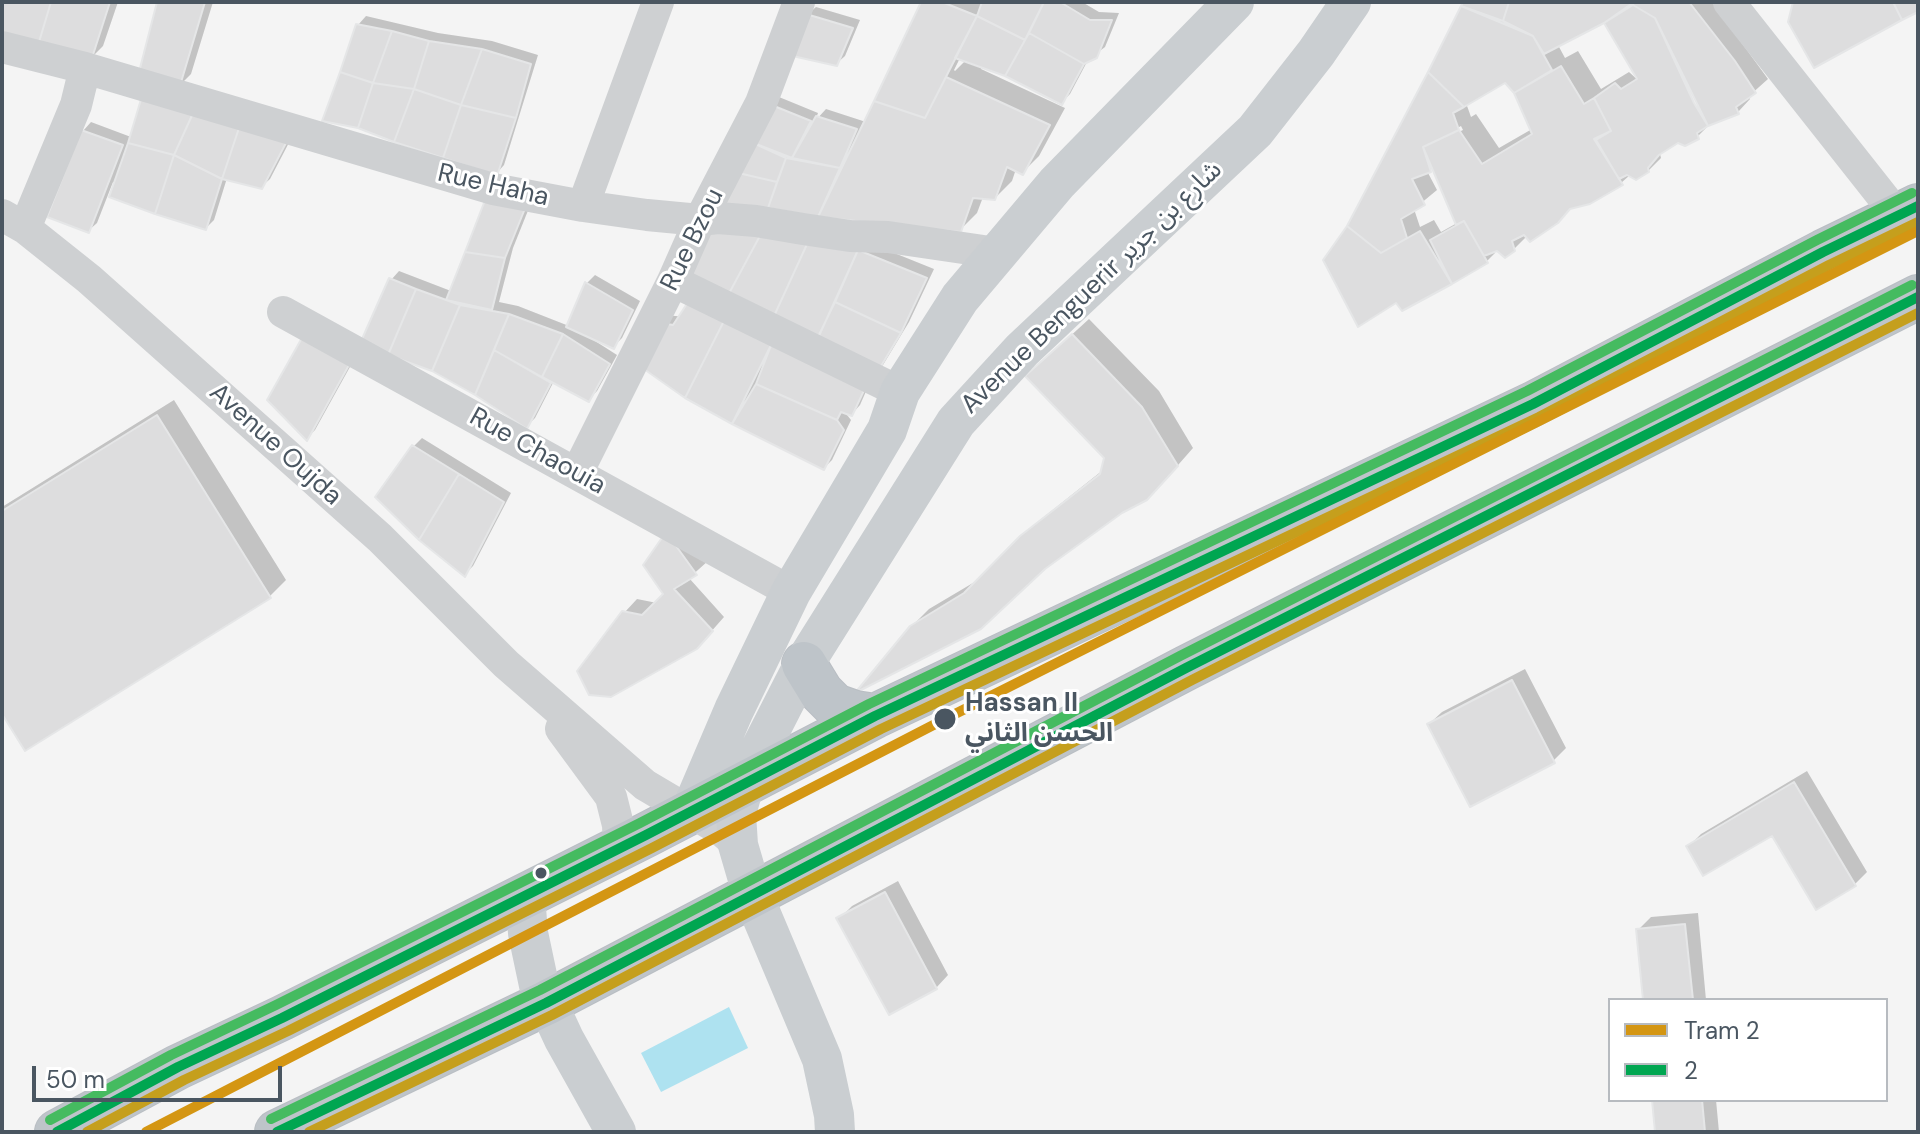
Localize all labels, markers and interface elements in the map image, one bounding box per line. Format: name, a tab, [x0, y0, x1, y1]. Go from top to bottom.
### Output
street label: Avenue Benguerir شارع بن جرير	[955, 155, 1229, 421]
street label: Rue Haha	[434, 158, 552, 214]
street label: Rue Bzou	[655, 184, 731, 296]
street label: Avenue Oujda	[202, 378, 348, 512]
street label: Rue Chaouia	[464, 402, 610, 502]
place label: Hassan II الحسن الثاني	[965, 688, 1113, 750]
marker: Hassan II الحسن الثاني	[932, 706, 958, 732]
unlabelled marker	[533, 865, 549, 881]
legend	[1608, 998, 1888, 1102]
text: Tram 2	[1684, 1015, 1760, 1046]
scale bar	[36, 1050, 286, 1100]
text: 2	[1684, 1055, 1698, 1086]
text: 50 m	[46, 1064, 105, 1095]

